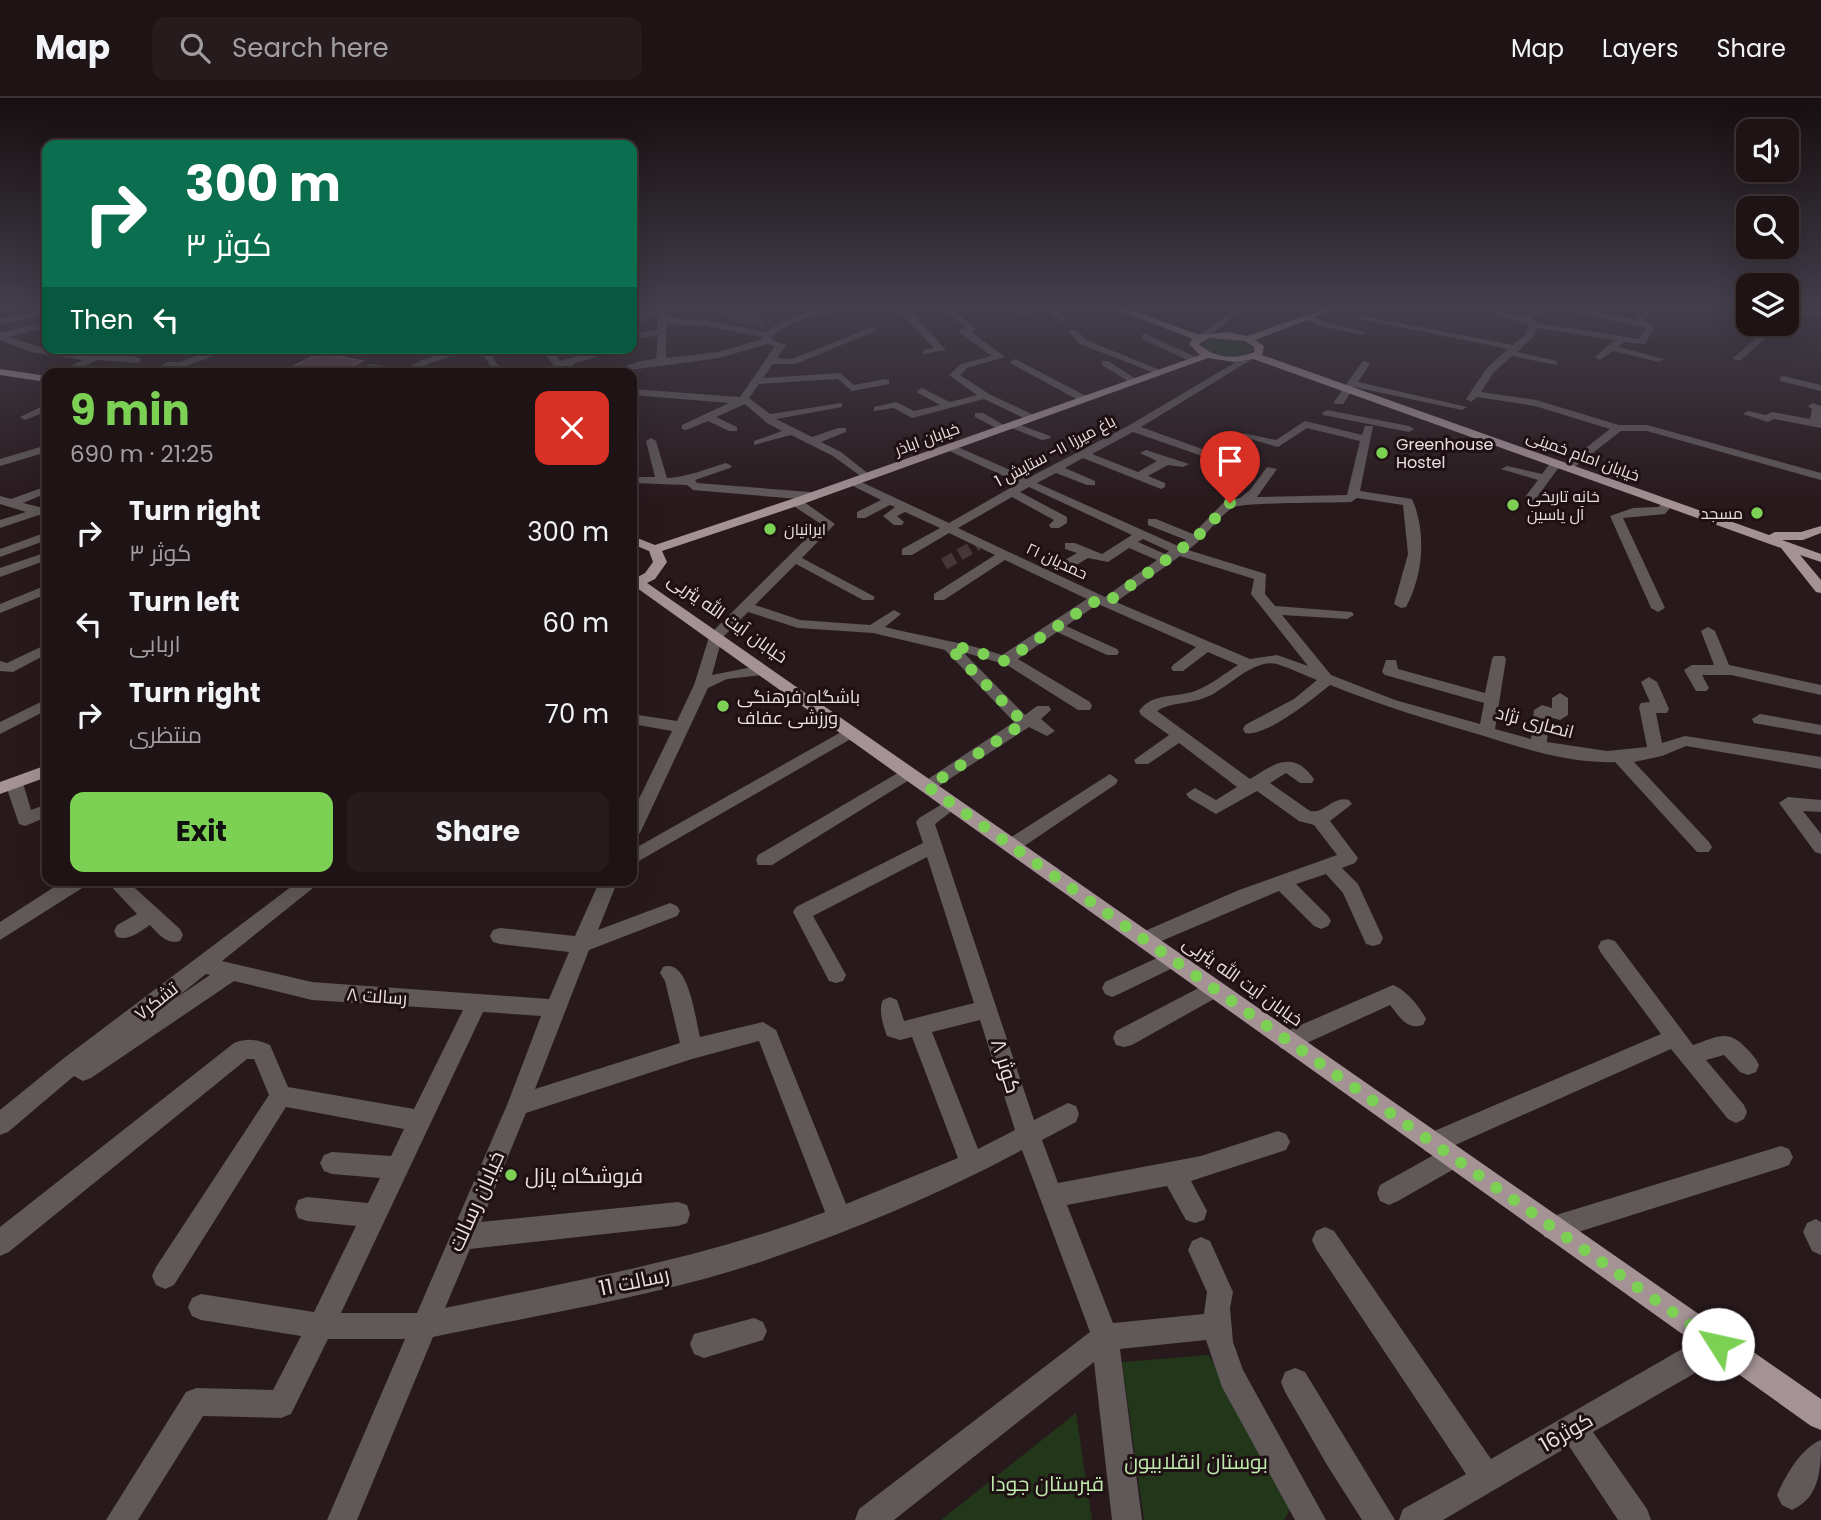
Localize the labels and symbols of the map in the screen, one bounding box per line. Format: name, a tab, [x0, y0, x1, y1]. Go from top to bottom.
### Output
street label: باغ میرزا ۱۱- ستایش 1	[990, 409, 1120, 493]
street label: خیابان اباذر	[890, 417, 963, 462]
street label: خیابان امام خمینی	[1523, 425, 1643, 487]
pin	[1200, 431, 1260, 503]
place label: Greenhouse Hostel	[1396, 433, 1494, 474]
marker: Greenhouse Hostel	[1374, 445, 1390, 461]
place label: خانه تاریخی آل یاسین	[1527, 485, 1600, 526]
marker: خانه تاریخی آل یاسین	[1505, 497, 1521, 513]
place label: مسجد	[1701, 502, 1743, 525]
marker: مسجد	[1749, 505, 1765, 521]
place label: ایرانیان	[784, 518, 826, 541]
marker: ایرانیان	[762, 521, 778, 537]
street label: حمدیان ۲۱	[1022, 537, 1092, 585]
street label: خیابان آیت الله یثربی	[663, 567, 793, 669]
place label: باشگاه فرهنگی ورزشی عفاف	[737, 684, 860, 730]
marker: باشگاه فرهنگی ورزشی عفاف	[715, 698, 731, 714]
street label: انصاری نژاد	[1493, 700, 1577, 744]
street label: خیابان آیت الله یثربی	[1178, 930, 1308, 1032]
street label: تشکر۷	[129, 976, 183, 1026]
street label: رسالت ۸	[346, 981, 408, 1011]
street label: کوثر ۸	[984, 1035, 1028, 1097]
street label: خیابان رسالت	[441, 1146, 511, 1256]
place label: فروشگاه پازل	[525, 1161, 643, 1190]
marker: فروشگاه پازل	[503, 1167, 519, 1183]
street label: رسالت 11	[596, 1259, 672, 1303]
position arrow	[1681, 1307, 1755, 1381]
street label: کوثر16	[1534, 1405, 1598, 1459]
park label: بوستان انقلابیون	[1124, 1447, 1268, 1476]
park label: قبرستان جودا	[990, 1469, 1104, 1498]

